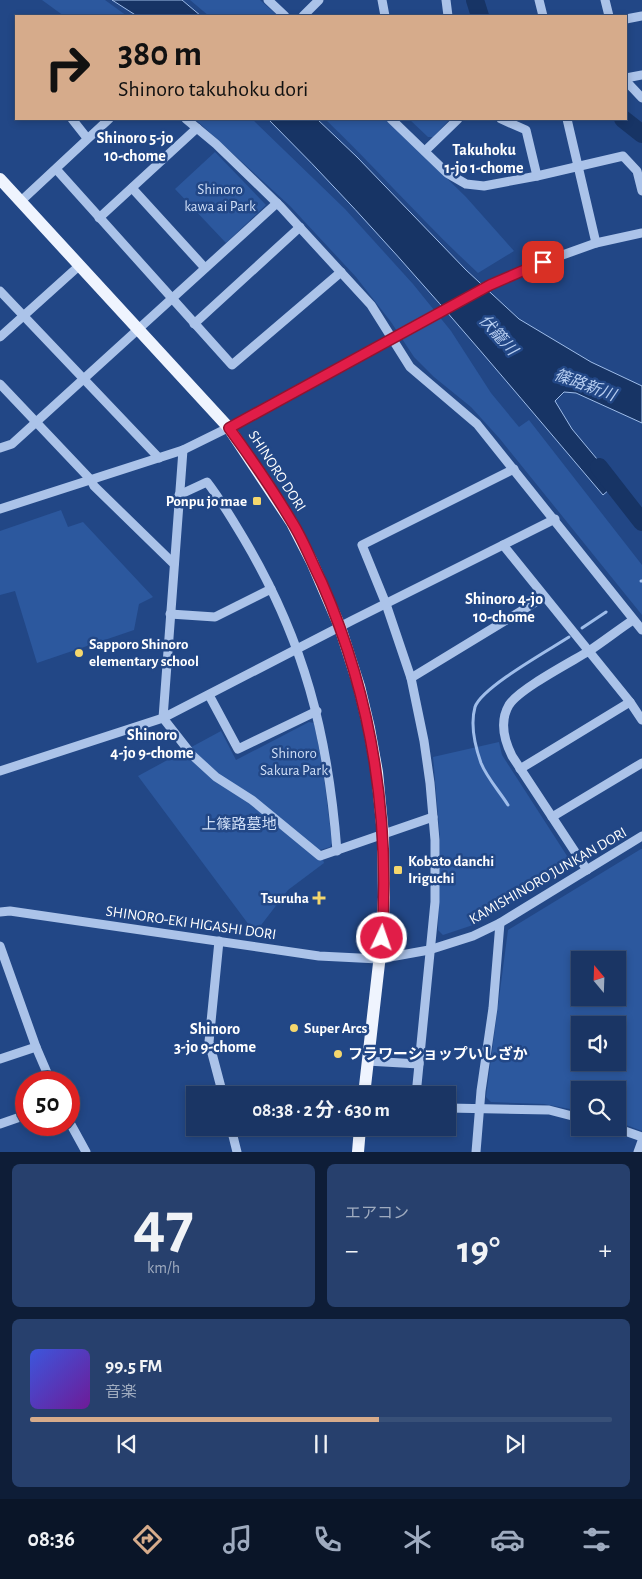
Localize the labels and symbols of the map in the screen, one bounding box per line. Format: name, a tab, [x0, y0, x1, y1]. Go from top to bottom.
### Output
district label: Shinoro 5-jo 10-chome	[97, 130, 174, 164]
district label: Takuhoku 1-jo 1-chome	[444, 142, 524, 177]
park label: Shinoro kawa ai Park	[184, 182, 256, 214]
pin	[522, 241, 564, 283]
water label: 伏籠川	[476, 311, 522, 360]
water label: 篠路新川	[552, 366, 620, 404]
street label: SHINORO DORI	[245, 428, 309, 514]
place label: Ponpu jo mae	[166, 494, 247, 509]
marker: Ponpu jo mae	[251, 495, 263, 507]
district label: Shinoro 4-jo 10-chome	[465, 591, 543, 625]
place label: Sapporo Shinoro elementary school	[89, 637, 199, 669]
marker: Sapporo Shinoro elementary school	[73, 647, 85, 659]
district label: Shinoro 4-jo 9-chome	[110, 727, 194, 762]
park label: Shinoro Sakura Park	[260, 746, 328, 778]
park label: 上篠路墓地	[201, 816, 277, 832]
street label: KAMISHINORO JUNKAN DORI	[467, 825, 629, 927]
place label: Kobato danchi Iriguchi	[408, 854, 494, 886]
marker: Kobato danchi Iriguchi	[392, 864, 404, 876]
place label: Tsuruha	[261, 891, 309, 906]
marker: Tsuruha	[313, 892, 325, 904]
street label: SHINORO-EKI HIGASHI DORI	[105, 904, 277, 942]
position arrow	[355, 911, 407, 963]
north arrow	[571, 951, 626, 1006]
district label: Shinoro 3-jo 9-chome	[174, 1021, 257, 1056]
place label: Super Arcs	[304, 1021, 368, 1036]
marker: Super Arcs	[288, 1022, 300, 1034]
place label: フラワーショップいしざか	[348, 1045, 528, 1062]
marker: フラワーショップいしざか	[332, 1048, 344, 1060]
speed limit sign: 50	[15, 1071, 80, 1136]

